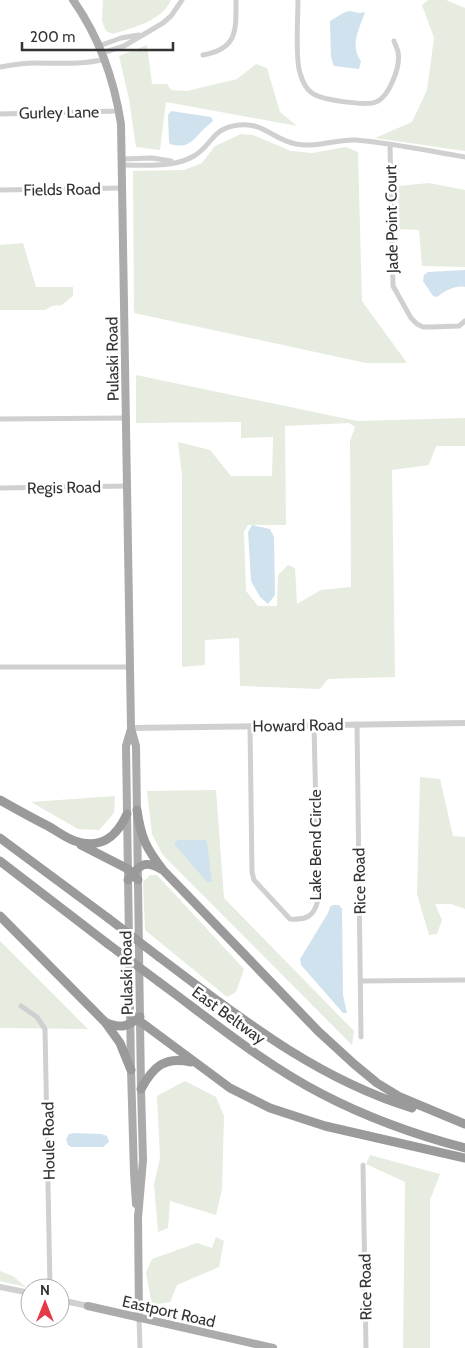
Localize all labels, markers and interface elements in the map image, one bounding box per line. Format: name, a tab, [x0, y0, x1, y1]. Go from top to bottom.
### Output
scale bar	[22, 20, 174, 52]
text: 200 m	[30, 28, 75, 46]
street label: Gurley Lane	[19, 102, 99, 123]
street label: Jade Point Court	[381, 164, 402, 274]
street label: Fields Road	[23, 179, 101, 200]
street label: Pulaski Road	[102, 317, 123, 401]
street label: Regis Road	[27, 477, 101, 498]
street label: Howard Road	[252, 715, 344, 736]
street label: Lake Bend Circle	[306, 789, 325, 901]
street label: Rice Road	[349, 848, 370, 914]
street label: Pulaski Road	[116, 931, 137, 1015]
street label: East Beltway	[188, 982, 269, 1048]
street label: Houle Road	[38, 1102, 59, 1180]
street label: Rice Road	[355, 1254, 376, 1320]
north arrow	[20, 1278, 70, 1328]
text: N	[40, 1281, 50, 1299]
street label: Eastport Road	[120, 1292, 217, 1331]

